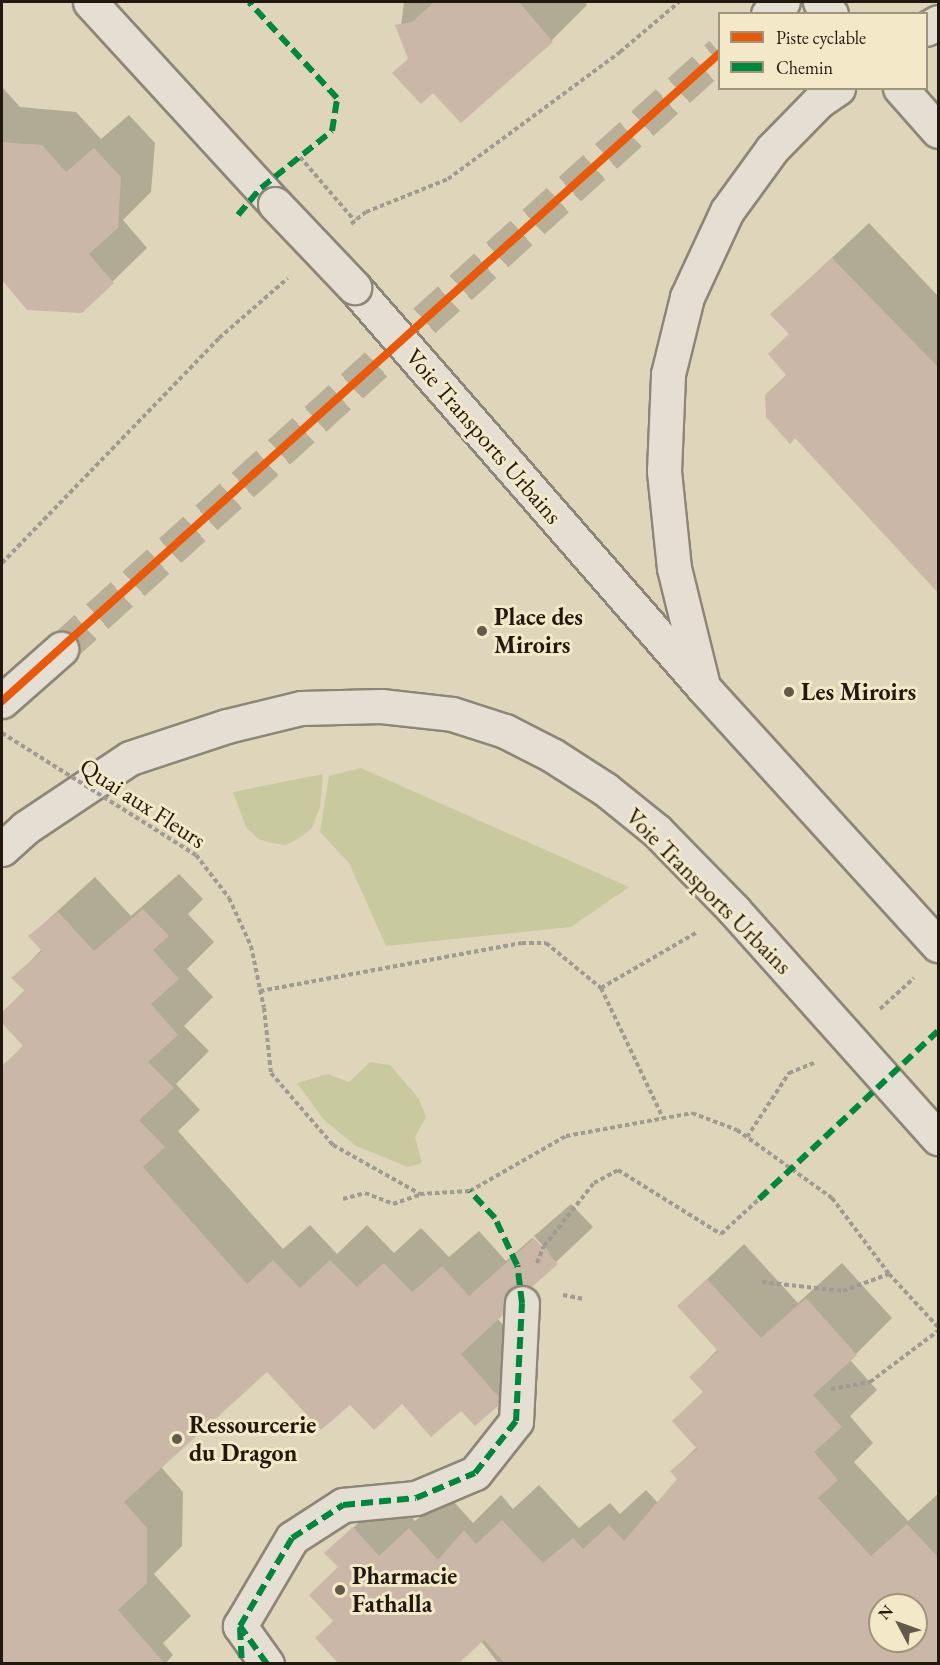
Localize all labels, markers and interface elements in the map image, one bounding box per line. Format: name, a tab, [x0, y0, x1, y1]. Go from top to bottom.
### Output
legend	[718, 12, 928, 90]
text: Piste cyclable	[776, 26, 866, 49]
text: Chemin	[776, 56, 833, 79]
street label: Voie Transports Urbains	[400, 342, 568, 530]
place label: Place des Miroirs	[494, 603, 583, 659]
marker: Place des Miroirs	[475, 624, 489, 638]
place label: Les Miroirs	[801, 678, 916, 706]
marker: Les Miroirs	[782, 685, 796, 699]
street label: Quai aux Fleurs	[75, 752, 211, 854]
street label: Voie Transports Urbains	[620, 802, 798, 980]
place label: Ressourcerie du Dragon	[189, 1411, 316, 1467]
marker: Ressourcerie du Dragon	[170, 1432, 184, 1446]
place label: Pharmacie Fathalla	[352, 1562, 457, 1618]
marker: Pharmacie Fathalla	[333, 1583, 347, 1597]
north arrow	[868, 1593, 928, 1653]
text: N	[873, 1600, 898, 1624]

